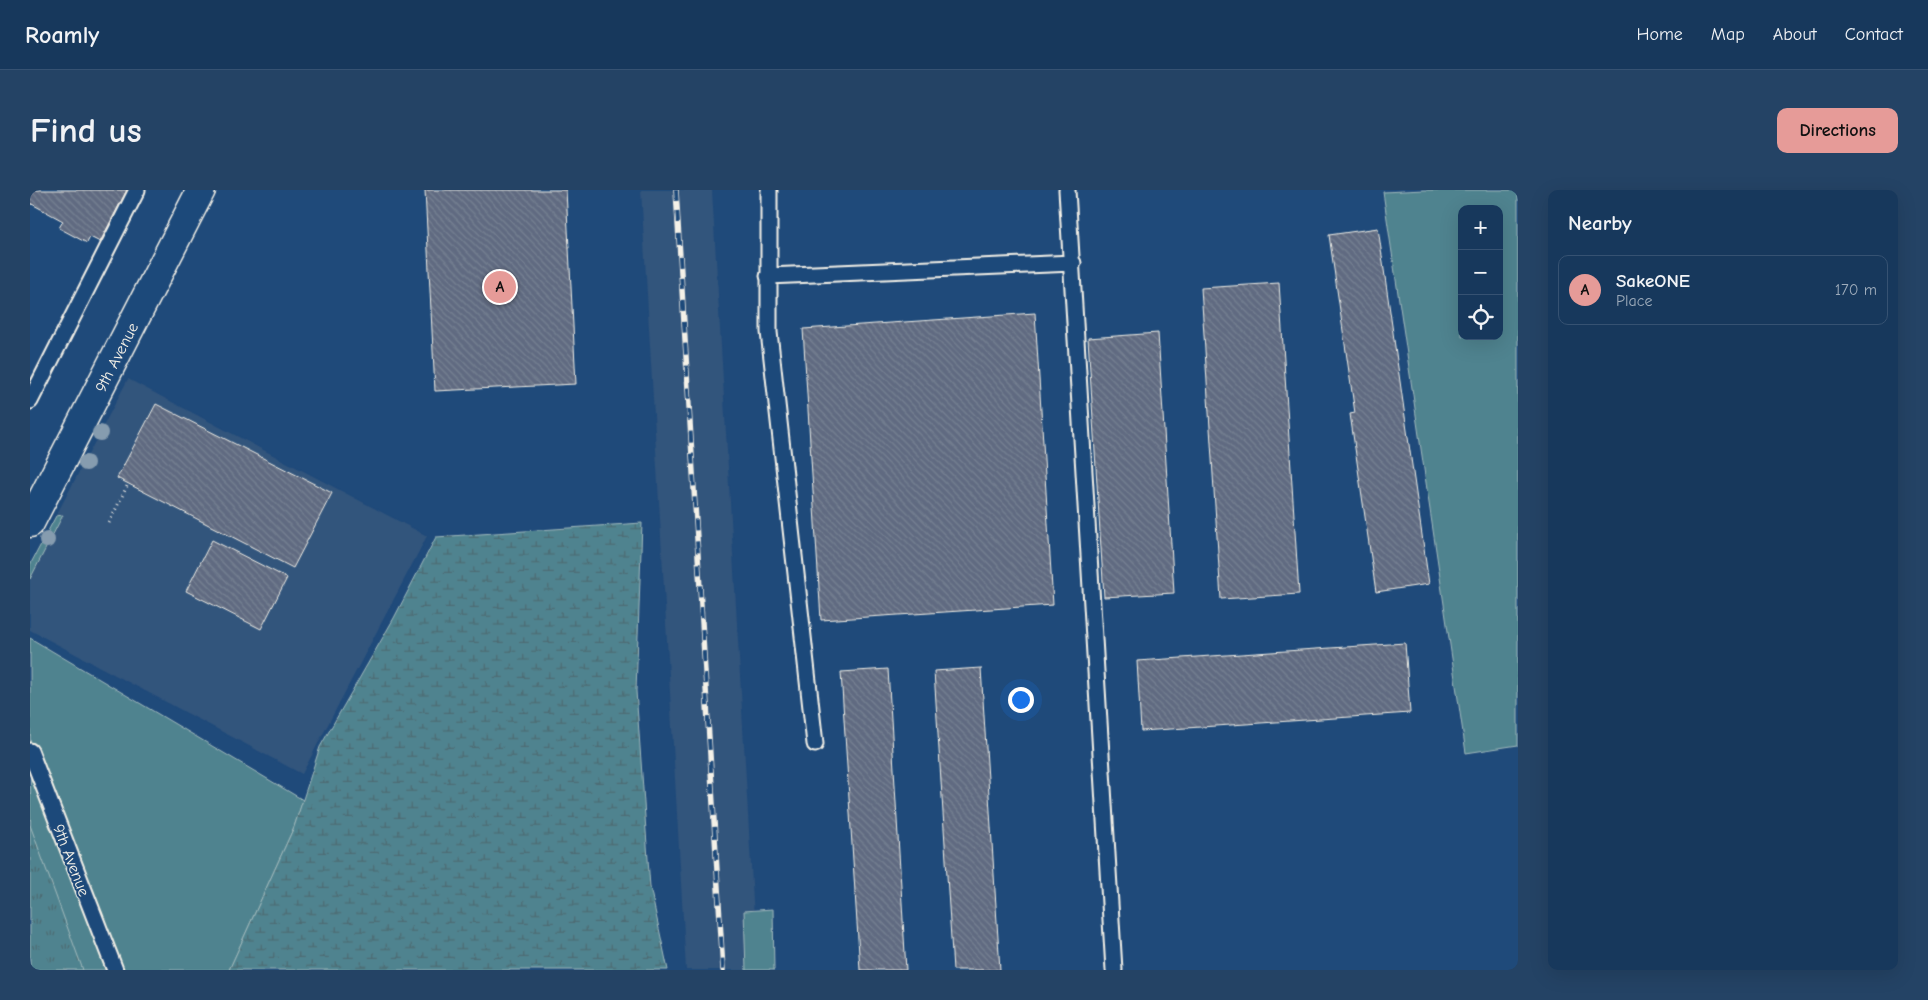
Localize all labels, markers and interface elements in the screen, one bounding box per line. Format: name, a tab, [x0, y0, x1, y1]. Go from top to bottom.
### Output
text: Roamly	[25, 21, 99, 49]
text: Home	[1636, 24, 1683, 45]
text: Map	[1711, 24, 1745, 45]
text: About	[1773, 24, 1817, 45]
text: Contact	[1845, 24, 1903, 45]
button: Directions	[1777, 108, 1898, 153]
text: Find us	[30, 110, 142, 151]
map controls	[1458, 205, 1503, 340]
button: +	[1458, 205, 1503, 250]
text: Nearby	[1568, 211, 1632, 235]
button: −	[1458, 250, 1503, 295]
pin: A	[484, 268, 516, 306]
text: SakeONE	[1616, 270, 1690, 292]
text: A	[1581, 281, 1589, 299]
text: 170 m	[1835, 281, 1877, 299]
text: Place	[1616, 292, 1652, 310]
button: locate	[1458, 295, 1503, 340]
street label: 9th Avenue	[92, 320, 142, 395]
your location	[1008, 687, 1034, 713]
street label: 9th Avenue	[49, 822, 93, 899]

